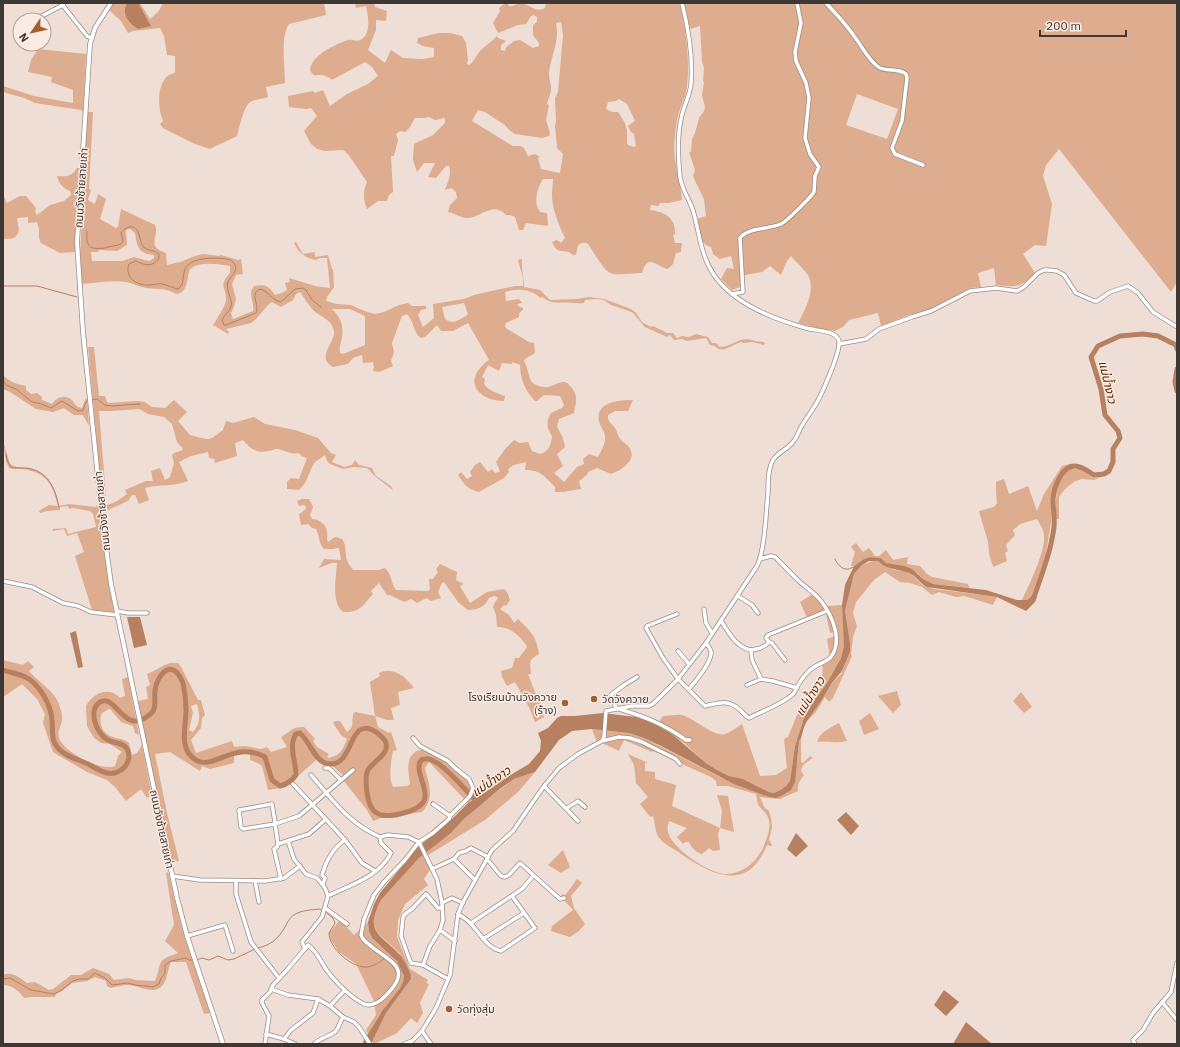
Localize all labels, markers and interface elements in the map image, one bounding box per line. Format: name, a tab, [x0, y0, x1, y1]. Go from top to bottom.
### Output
north arrow	[12, 12, 52, 52]
scale bar	[1040, 12, 1126, 38]
text: 200 m	[1046, 18, 1081, 33]
text: N	[16, 30, 32, 45]
street label: ถนนวังซ้ายสายเก่า	[71, 148, 91, 228]
water label: แม่น้ำงาว	[1096, 359, 1121, 406]
street label: ถนนวังซ้ายสายเก่า	[91, 470, 113, 552]
water label: แม่น้ำงาว	[791, 672, 828, 718]
place label: โรงเรียนบ้านวังควาย (ร้าง)	[468, 690, 557, 717]
place label: วัดวังควาย	[602, 692, 649, 706]
marker: วัดวังควาย	[589, 694, 599, 704]
marker: โรงเรียนบ้านวังควาย (ร้าง)	[560, 698, 570, 708]
water label: แม่น้ำงาว	[468, 761, 514, 799]
street label: ถนนวังซ้ายสายเก่า	[147, 788, 177, 870]
place label: วัดทุ่งสุ่ม	[457, 1002, 495, 1016]
marker: วัดทุ่งสุ่ม	[444, 1004, 454, 1014]

